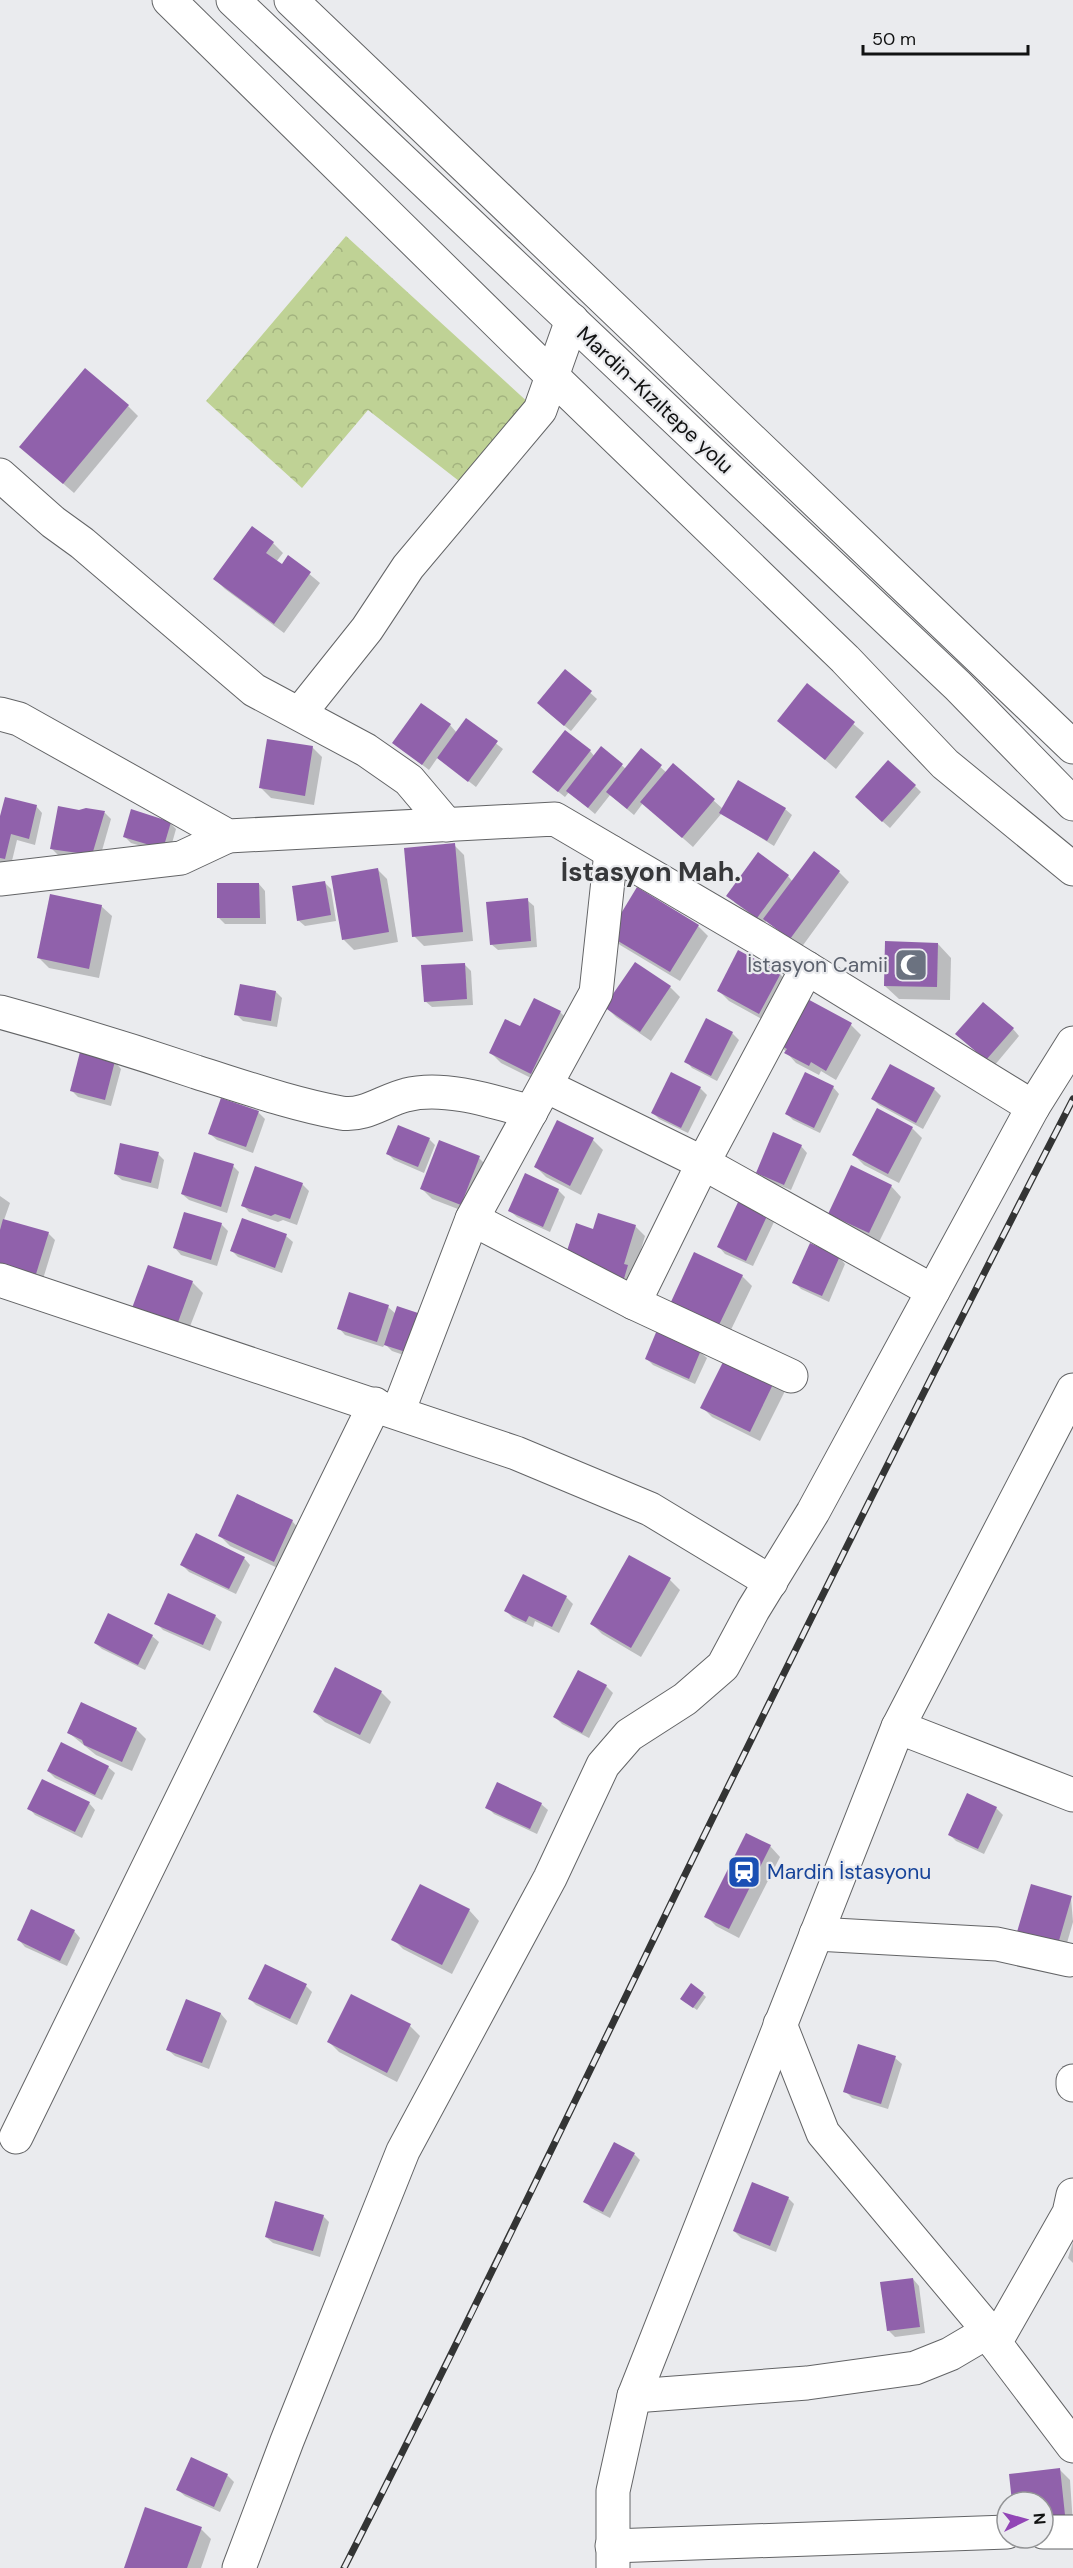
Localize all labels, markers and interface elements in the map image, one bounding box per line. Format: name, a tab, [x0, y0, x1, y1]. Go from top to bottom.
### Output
scale bar	[863, 18, 1028, 56]
text: 50 m	[872, 27, 916, 51]
street label: Mardin-Kızıltepe yolu	[571, 320, 739, 480]
district label: İstasyon Mah.	[561, 854, 741, 889]
mosque icon: İstasyon Camii	[893, 947, 929, 983]
place label: İstasyon Camii	[747, 951, 888, 979]
station icon: Mardin İstasyonu	[726, 1854, 762, 1890]
place label: Mardin İstasyonu	[767, 1858, 931, 1886]
north arrow	[995, 2490, 1055, 2550]
text: N	[1028, 2512, 1050, 2525]

